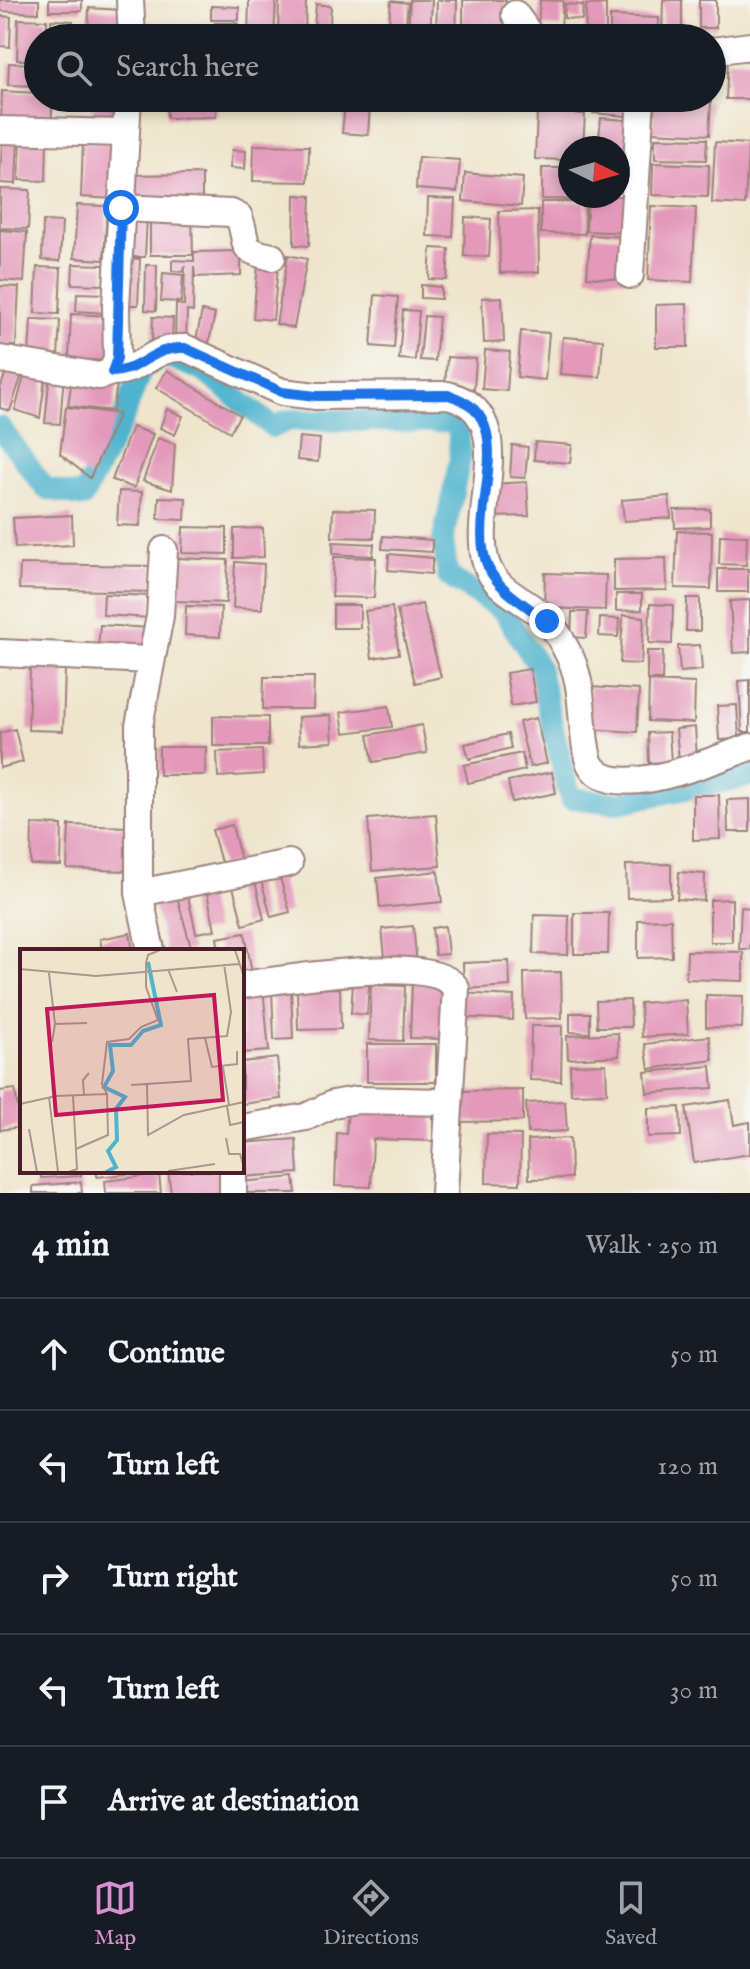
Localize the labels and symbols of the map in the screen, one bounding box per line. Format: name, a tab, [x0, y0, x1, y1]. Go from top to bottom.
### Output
north arrow	[558, 136, 630, 208]
route start	[103, 190, 139, 226]
route end	[529, 603, 565, 639]
inset map	[20, 949, 244, 1173]

